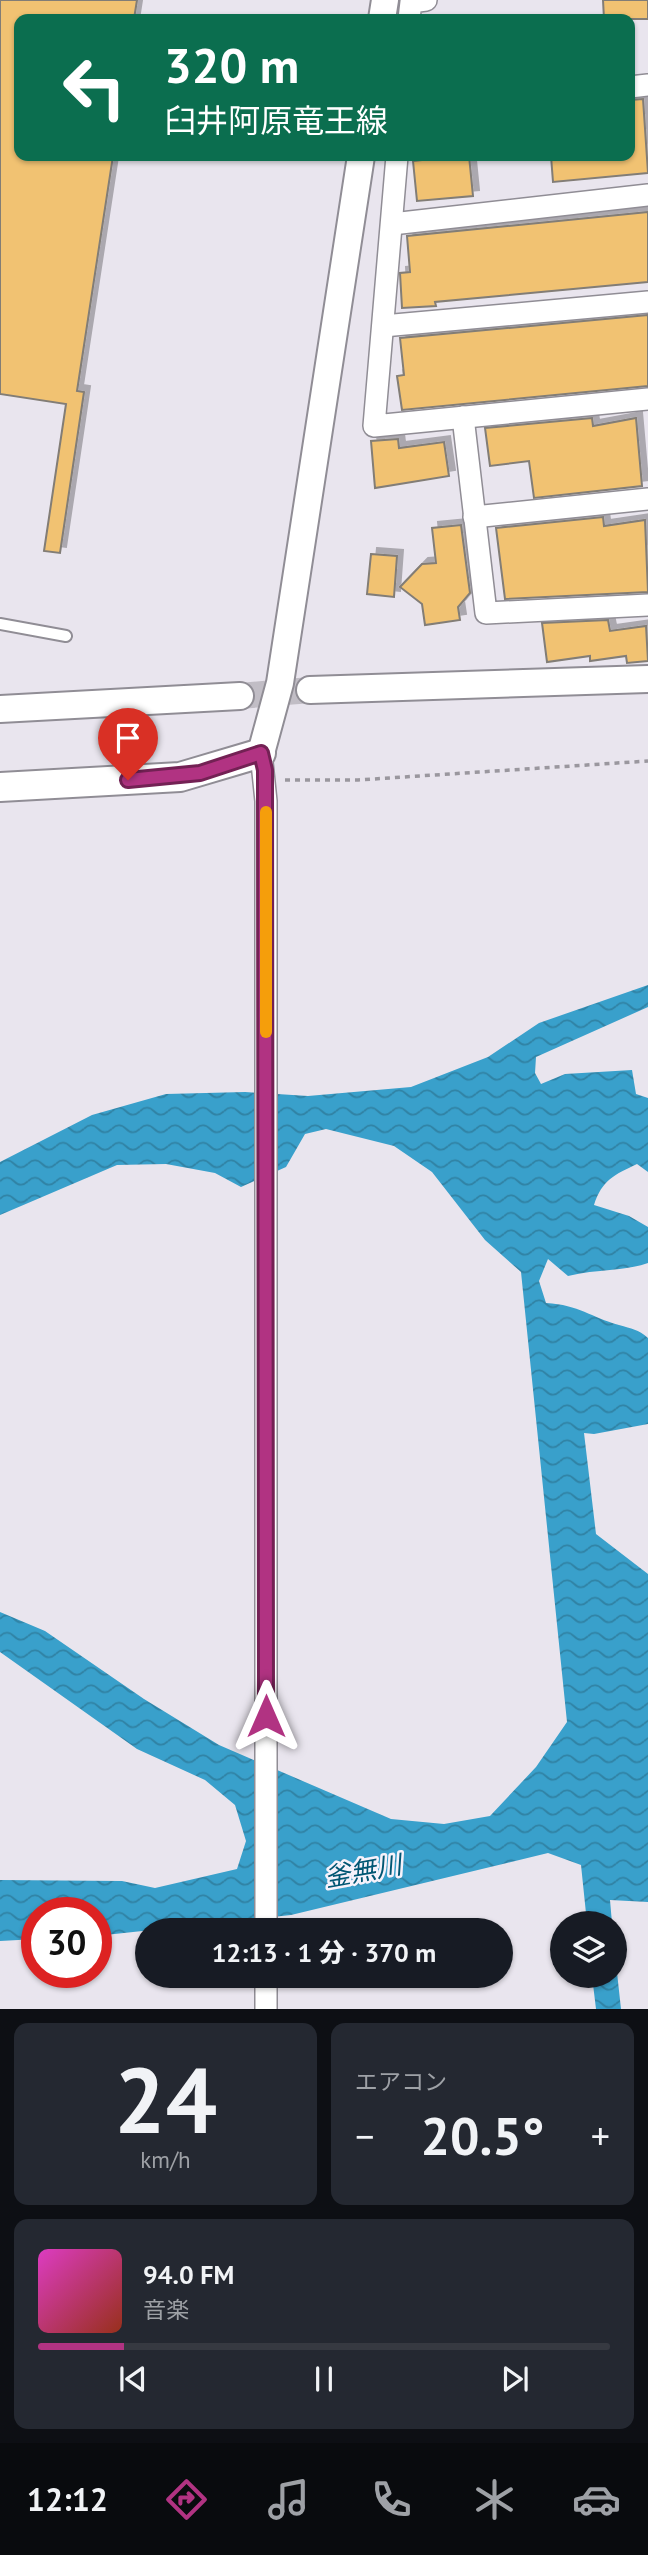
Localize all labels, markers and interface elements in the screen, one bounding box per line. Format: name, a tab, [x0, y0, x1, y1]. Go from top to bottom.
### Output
text: 320 m	[164, 33, 299, 97]
icon: left	[49, 42, 140, 133]
text: 臼井阿原竜王線	[164, 99, 388, 141]
pin	[98, 708, 158, 780]
icon: arrive	[109, 719, 147, 757]
position arrow	[229, 1679, 303, 1753]
water label: 釜無川	[322, 1847, 407, 1894]
speed limit sign: 30	[21, 1897, 112, 1988]
map controls	[550, 1911, 627, 1988]
button: layers	[550, 1911, 627, 1988]
text: 12:13 · 1 分 · 370 m	[212, 1936, 436, 1969]
text: 24	[114, 2040, 217, 2158]
text: エアコン	[355, 2067, 447, 2096]
text: 20.5°	[421, 2102, 544, 2169]
text: −	[355, 2111, 374, 2160]
text: +	[591, 2111, 610, 2160]
text: km/h	[140, 2145, 191, 2174]
text: 94.0 FM	[143, 2258, 234, 2291]
text: 音楽	[143, 2295, 189, 2324]
icon: previous	[114, 2360, 152, 2398]
icon: pause	[305, 2360, 343, 2398]
icon: next	[496, 2360, 534, 2398]
icon: directions	[162, 2475, 211, 2524]
icon: music	[264, 2475, 313, 2524]
icon: phone	[367, 2475, 416, 2524]
icon: climate	[470, 2475, 519, 2524]
icon: car	[572, 2475, 621, 2524]
text: 12:12	[27, 2478, 108, 2520]

